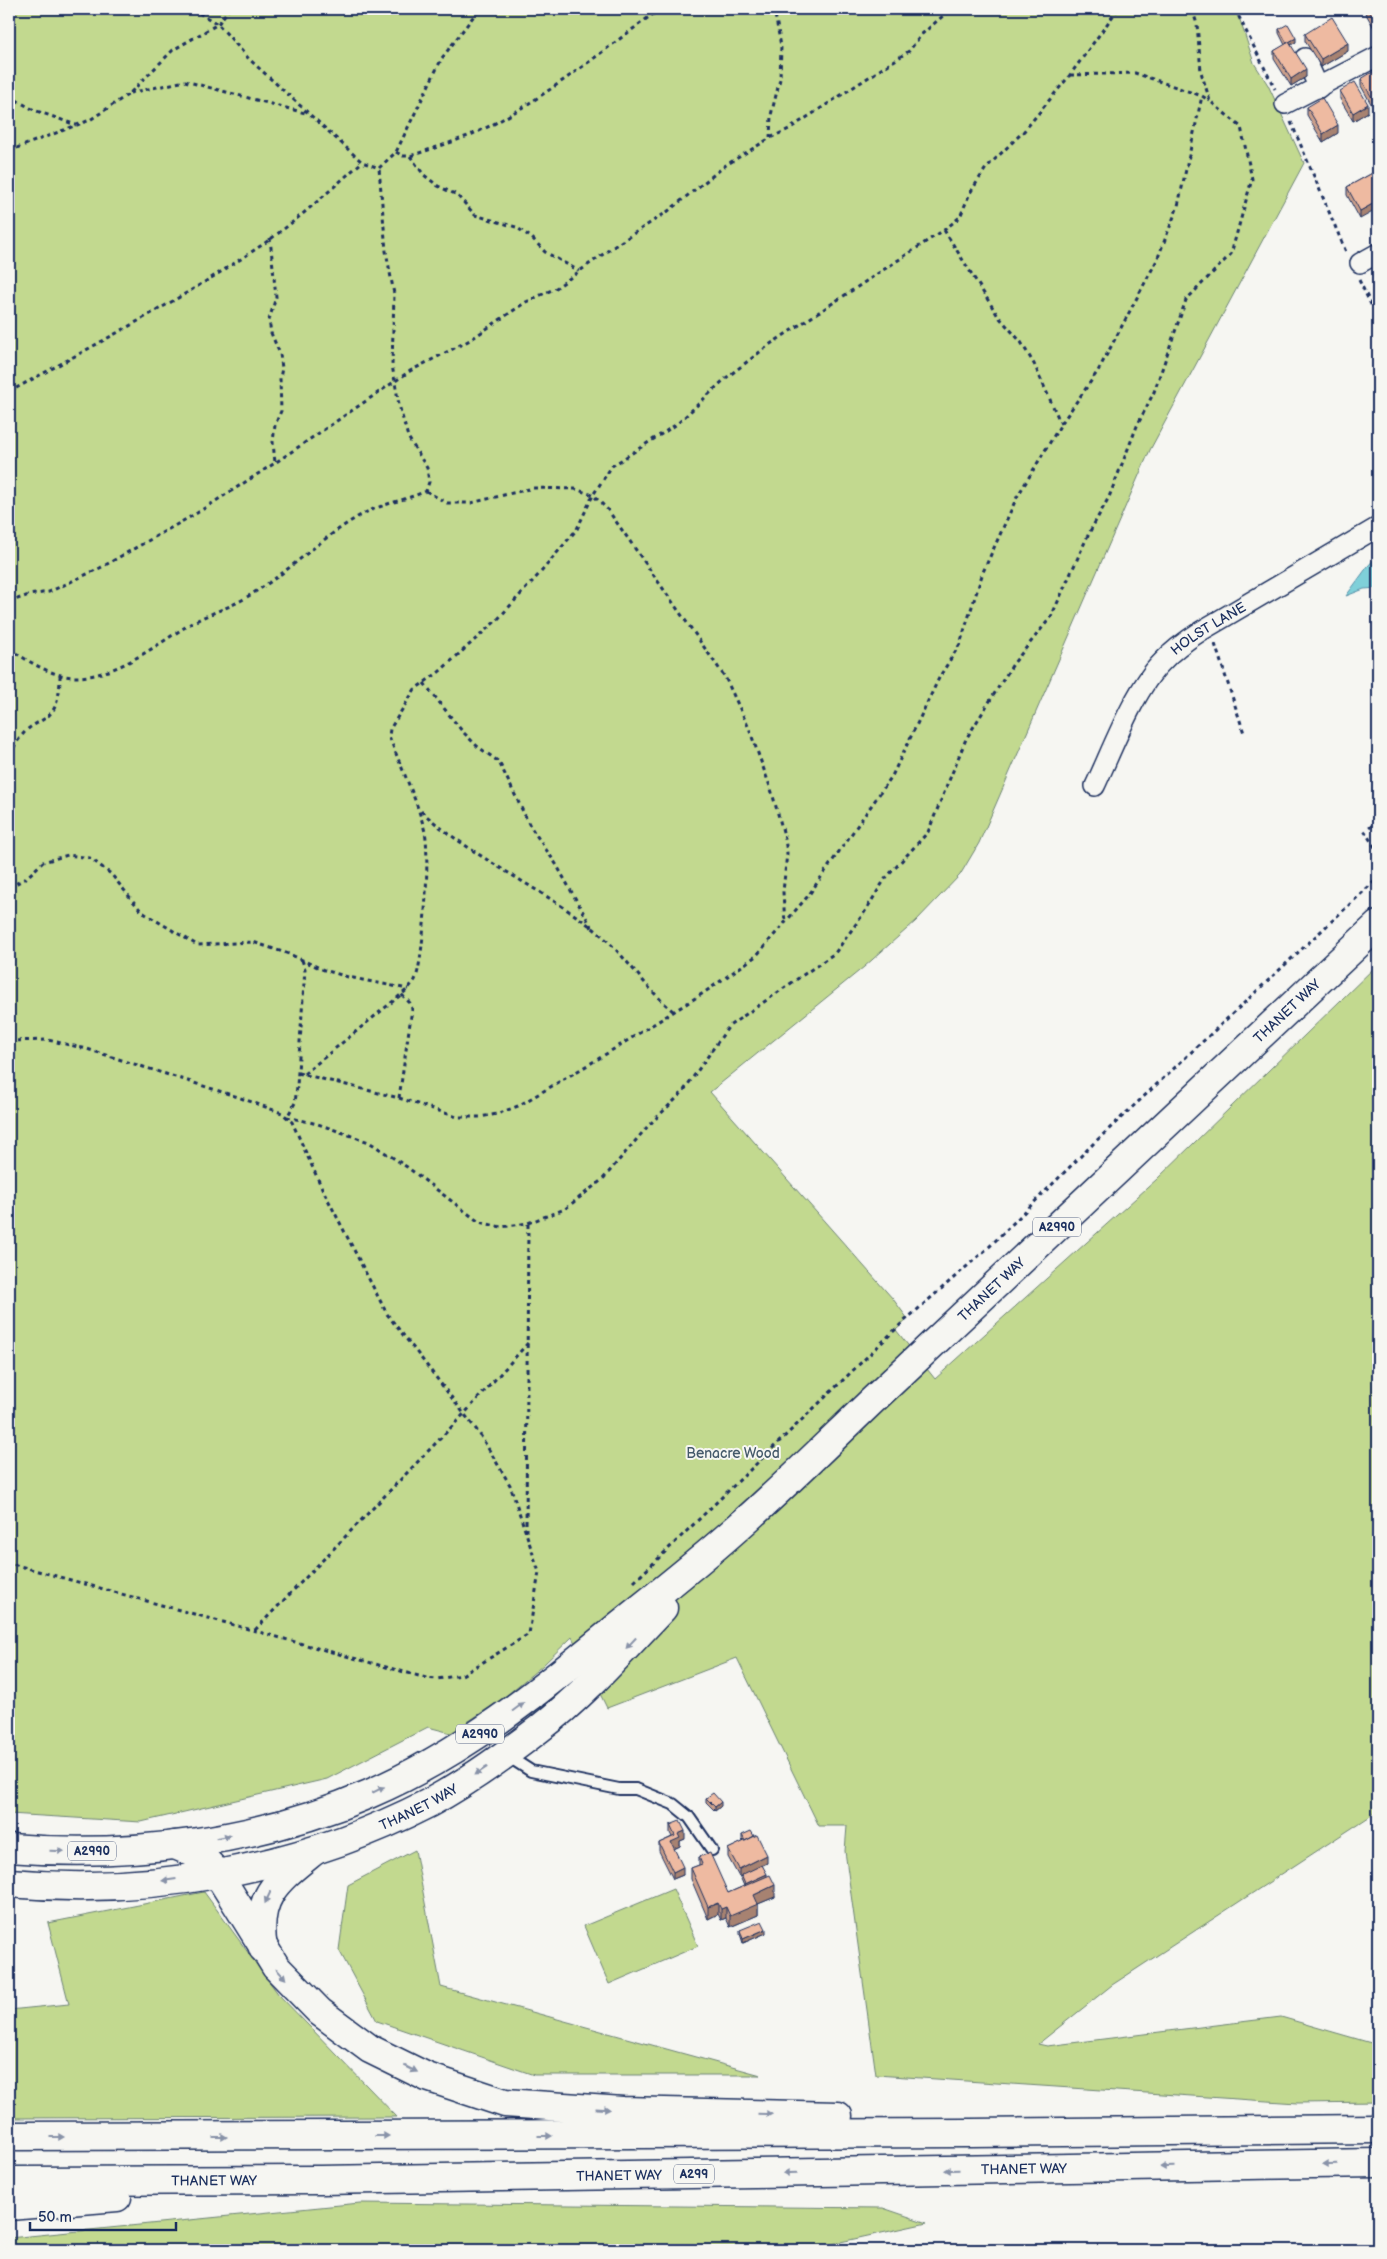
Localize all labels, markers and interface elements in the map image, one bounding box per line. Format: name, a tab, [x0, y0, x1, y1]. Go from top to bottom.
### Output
street label: HOLST LANE	[1167, 598, 1249, 658]
street label: THANET WAY	[1250, 975, 1324, 1046]
road number: A2990	[1033, 1218, 1081, 1236]
street label: THANET WAY	[954, 1253, 1029, 1325]
park label: Benacre Wood	[686, 1445, 780, 1462]
one-way arrow	[625, 1636, 637, 1648]
one-way arrow	[511, 1702, 525, 1712]
road number: A2990	[456, 1725, 504, 1744]
one-way arrow	[474, 1766, 488, 1776]
street label: THANET WAY	[377, 1779, 462, 1834]
one-way arrow	[371, 1785, 385, 1793]
one-way arrow	[216, 1833, 232, 1841]
road number: A2990	[68, 1842, 116, 1860]
one-way arrow	[50, 1847, 66, 1855]
one-way arrow	[161, 1876, 177, 1884]
one-way arrow	[263, 1890, 271, 1904]
one-way arrow	[276, 1967, 287, 1980]
one-way arrow	[404, 2065, 419, 2073]
one-way arrow	[595, 2106, 611, 2114]
one-way arrow	[757, 2110, 773, 2118]
one-way arrow	[537, 2131, 553, 2139]
one-way arrow	[375, 2132, 391, 2140]
one-way arrow	[50, 2133, 66, 2141]
one-way arrow	[212, 2133, 228, 2141]
street label: THANET WAY	[981, 2159, 1068, 2178]
one-way arrow	[1321, 2160, 1337, 2168]
one-way arrow	[1159, 2163, 1175, 2171]
road number: A299	[674, 2164, 714, 2184]
street label: THANET WAY	[576, 2166, 663, 2184]
one-way arrow	[944, 2166, 960, 2174]
one-way arrow	[781, 2169, 797, 2177]
street label: THANET WAY	[171, 2172, 258, 2189]
scale bar	[30, 2199, 176, 2231]
text: 50 m	[38, 2208, 72, 2227]

